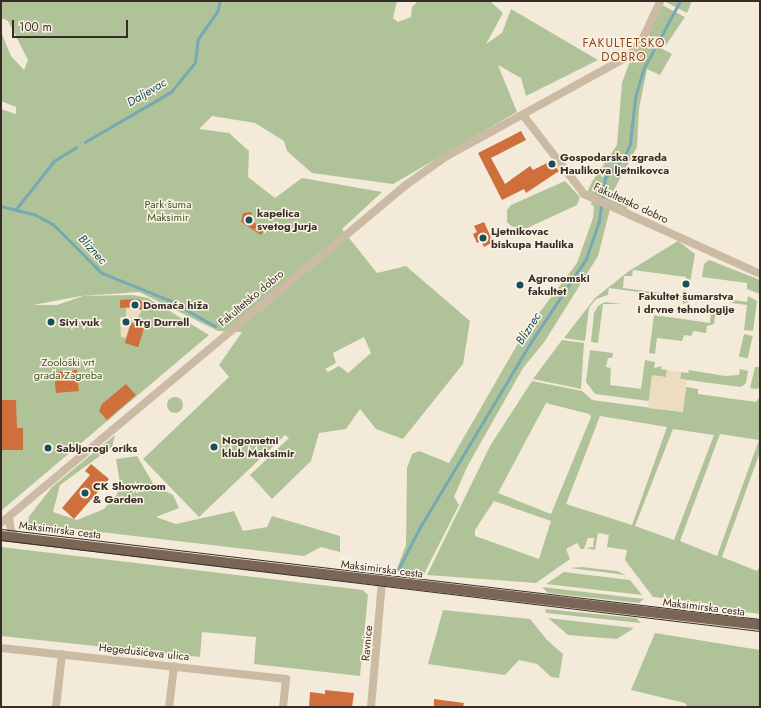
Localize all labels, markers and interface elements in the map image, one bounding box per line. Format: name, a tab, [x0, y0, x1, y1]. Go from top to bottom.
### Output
scale bar	[14, 12, 130, 38]
text: 100 m	[19, 18, 52, 36]
district label: FAKULTETSKO DOBRO	[583, 37, 665, 65]
water label: Daljevac	[125, 76, 169, 110]
place label: Gospodarska zgrada Haulikova ljetnikovca	[560, 151, 669, 177]
marker: Gospodarska zgrada Haulikova ljetnikovca	[547, 159, 557, 169]
street label: Fakultetsko dobro	[591, 180, 671, 226]
park label: Park šuma Maksimir	[145, 198, 191, 224]
place label: kapelica svetog Jurja	[257, 207, 317, 233]
marker: kapelica svetog Jurja	[244, 215, 254, 225]
place label: Ljetnikovac biskupa Haulika	[491, 225, 574, 251]
water label: Bliznec	[75, 232, 109, 268]
marker: Ljetnikovac biskupa Haulika	[478, 233, 488, 243]
street label: Fakultetsko dobro	[216, 267, 286, 329]
place label: Agronomski fakultet	[528, 272, 590, 298]
marker: Fakultet šumarstva i drvne tehnologije	[681, 279, 691, 289]
marker: Agronomski fakultet	[515, 280, 525, 290]
place label: Fakultet šumarstva i drvne tehnologije	[637, 290, 735, 316]
place label: Domaća hiža	[143, 298, 208, 312]
marker: Domaća hiža	[130, 300, 140, 310]
water label: Bliznec	[513, 310, 545, 348]
place label: Sivi vuk	[59, 315, 100, 329]
place label: Trg Durrell	[134, 315, 189, 329]
marker: Sivi vuk	[46, 317, 56, 327]
marker: Trg Durrell	[121, 317, 131, 327]
park label: Zoološki vrt grada Zagreba	[34, 356, 102, 382]
place label: Nogometni klub Maksimir	[222, 434, 294, 460]
place label: Sabljorogi oriks	[56, 441, 137, 455]
marker: Nogometni klub Maksimir	[209, 442, 219, 452]
marker: Sabljorogi oriks	[43, 443, 53, 453]
place label: CK Showroom & Garden	[93, 480, 166, 506]
marker: CK Showroom & Garden	[80, 488, 90, 498]
street label: Maksimirska cesta	[18, 518, 102, 542]
street label: Maksimirska cesta	[340, 557, 424, 581]
street label: Maksimirska cesta	[662, 595, 746, 619]
street label: Ravnice	[359, 625, 375, 661]
street label: Hegedušićeva ulica	[98, 641, 190, 663]

